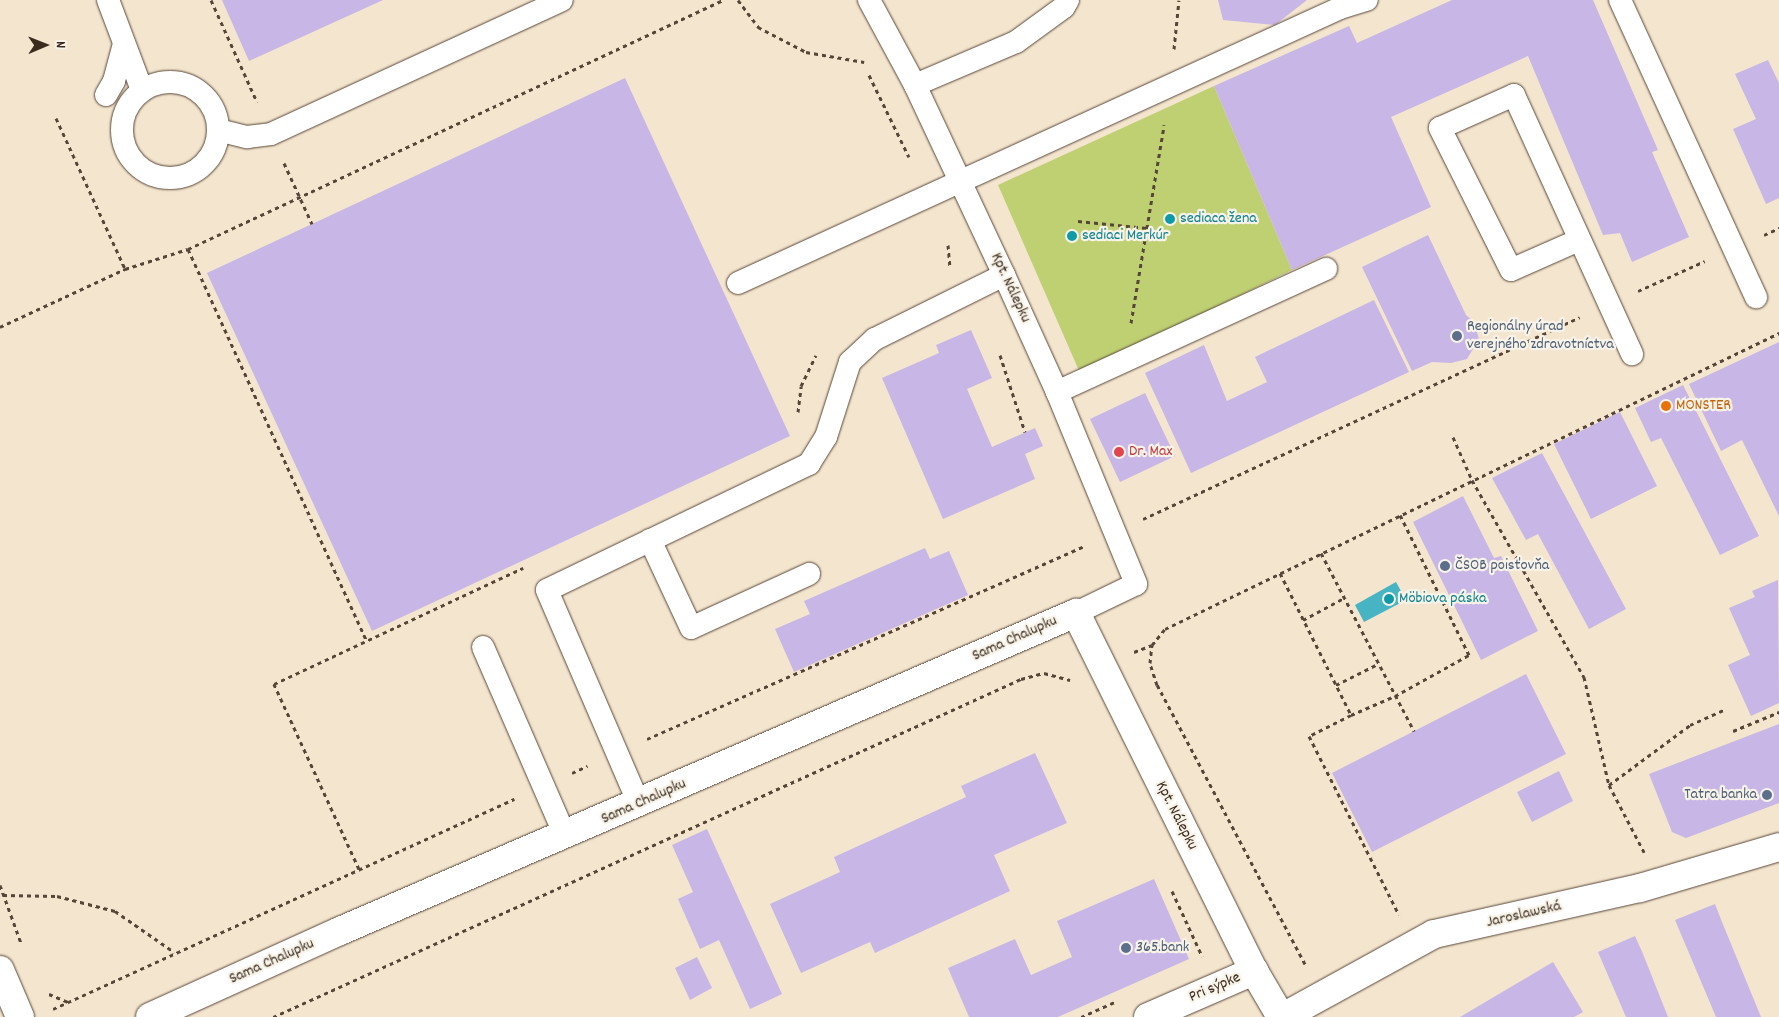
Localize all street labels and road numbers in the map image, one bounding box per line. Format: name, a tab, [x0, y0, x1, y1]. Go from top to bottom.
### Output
street label: Kpt. Nálepku	[986, 250, 1034, 326]
street label: Sama Chalupku	[970, 612, 1060, 666]
street label: Sama Chalupku	[599, 775, 689, 829]
street label: Kpt. Nálepku	[1151, 778, 1201, 854]
street label: Jaroslawská	[1485, 897, 1563, 933]
street label: Sama Chalupku	[227, 935, 317, 989]
street label: Pri sýpke	[1186, 969, 1244, 1007]

